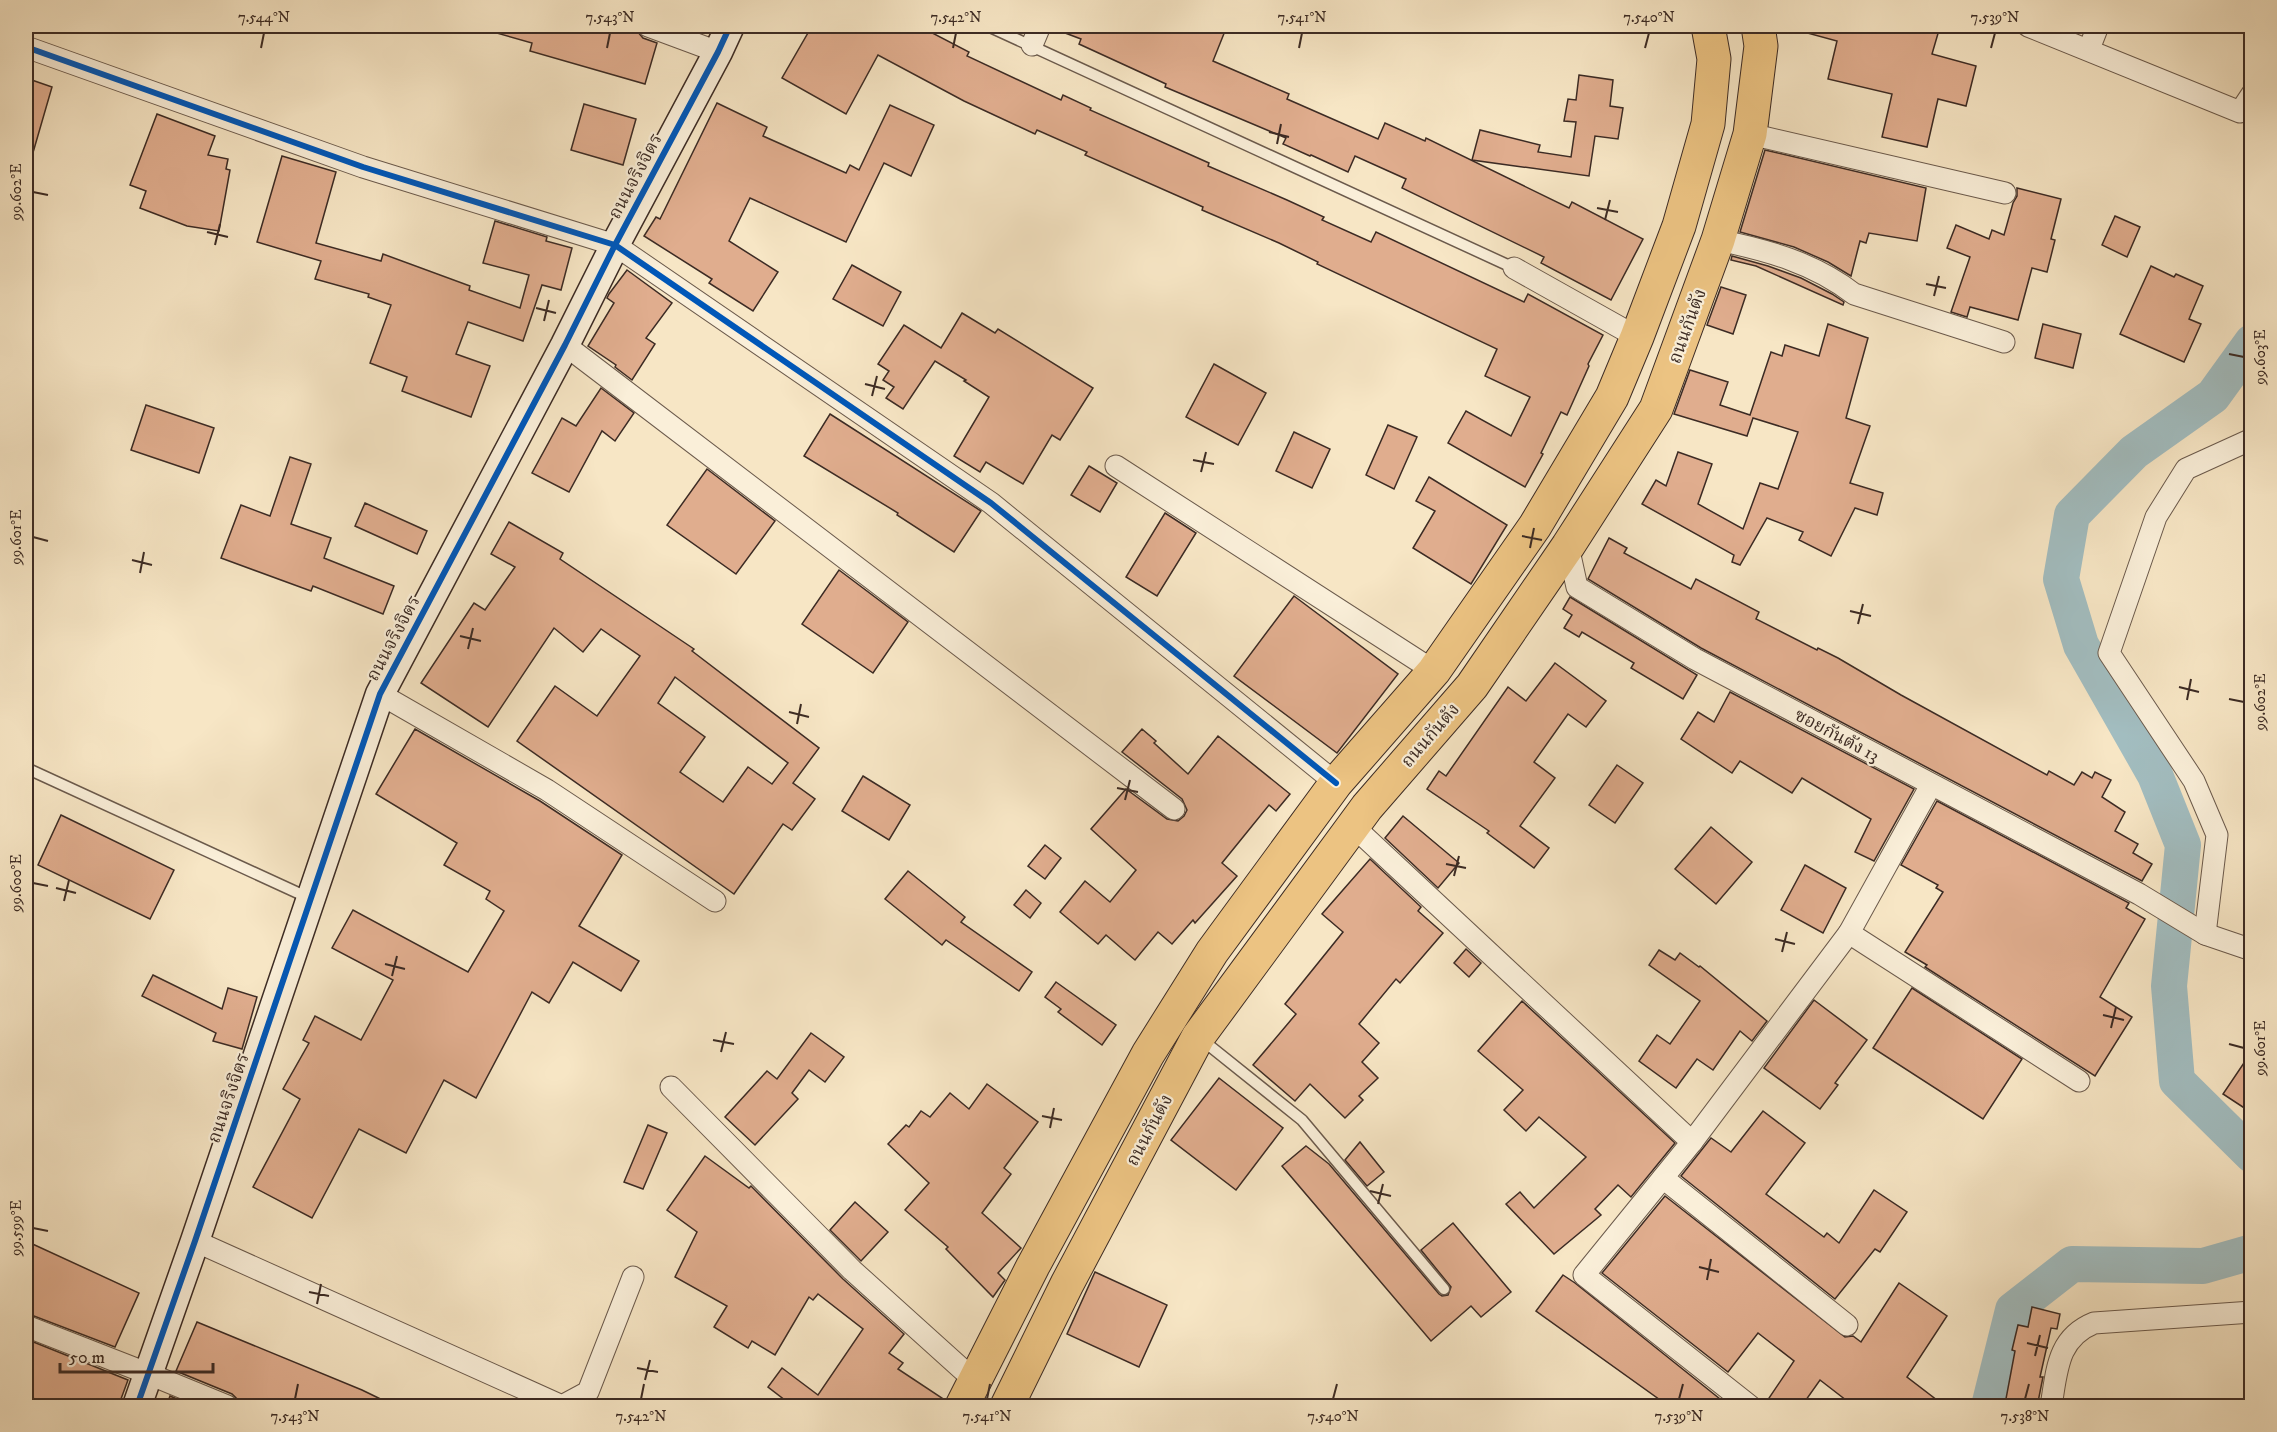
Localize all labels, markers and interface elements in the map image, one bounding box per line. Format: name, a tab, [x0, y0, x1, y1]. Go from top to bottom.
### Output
text: 7.544°N	[238, 8, 290, 27]
text: 7.543°N	[585, 8, 635, 27]
text: 7.542°N	[931, 8, 981, 27]
text: 7.541°N	[1277, 8, 1327, 27]
text: 7.540°N	[1623, 8, 1675, 27]
text: 7.539°N	[1971, 8, 2019, 27]
street label: ถนนจริงจิตร	[604, 130, 668, 223]
text: 99.602°E	[7, 163, 26, 222]
street label: ถนนกันตัง	[1664, 286, 1712, 367]
text: 99.603°E	[2251, 329, 2270, 386]
text: 99.601°E	[7, 509, 26, 566]
street label: ถนนจริงจิตร	[362, 592, 426, 685]
text: 99.602°E	[2251, 673, 2270, 732]
street label: ถนนกันตัง	[1397, 699, 1465, 772]
street label: ซอยกันตัง 13	[1790, 704, 1883, 767]
text: 99.600°E	[7, 854, 26, 913]
text: 99.601°E	[2251, 1020, 2270, 1077]
street label: ถนนจริงจิตร	[203, 1050, 255, 1146]
street label: ถนนกันตัง	[1122, 1091, 1178, 1170]
text: 99.599°E	[7, 1200, 26, 1257]
scale bar	[60, 1336, 213, 1374]
text: 50 m	[69, 1347, 105, 1369]
text: 7.543°N	[270, 1407, 320, 1426]
text: 7.542°N	[616, 1407, 666, 1426]
text: 7.541°N	[962, 1407, 1012, 1426]
text: 7.540°N	[1307, 1407, 1359, 1426]
text: 7.539°N	[1655, 1407, 1703, 1426]
text: 7.538°N	[2001, 1407, 2049, 1426]

